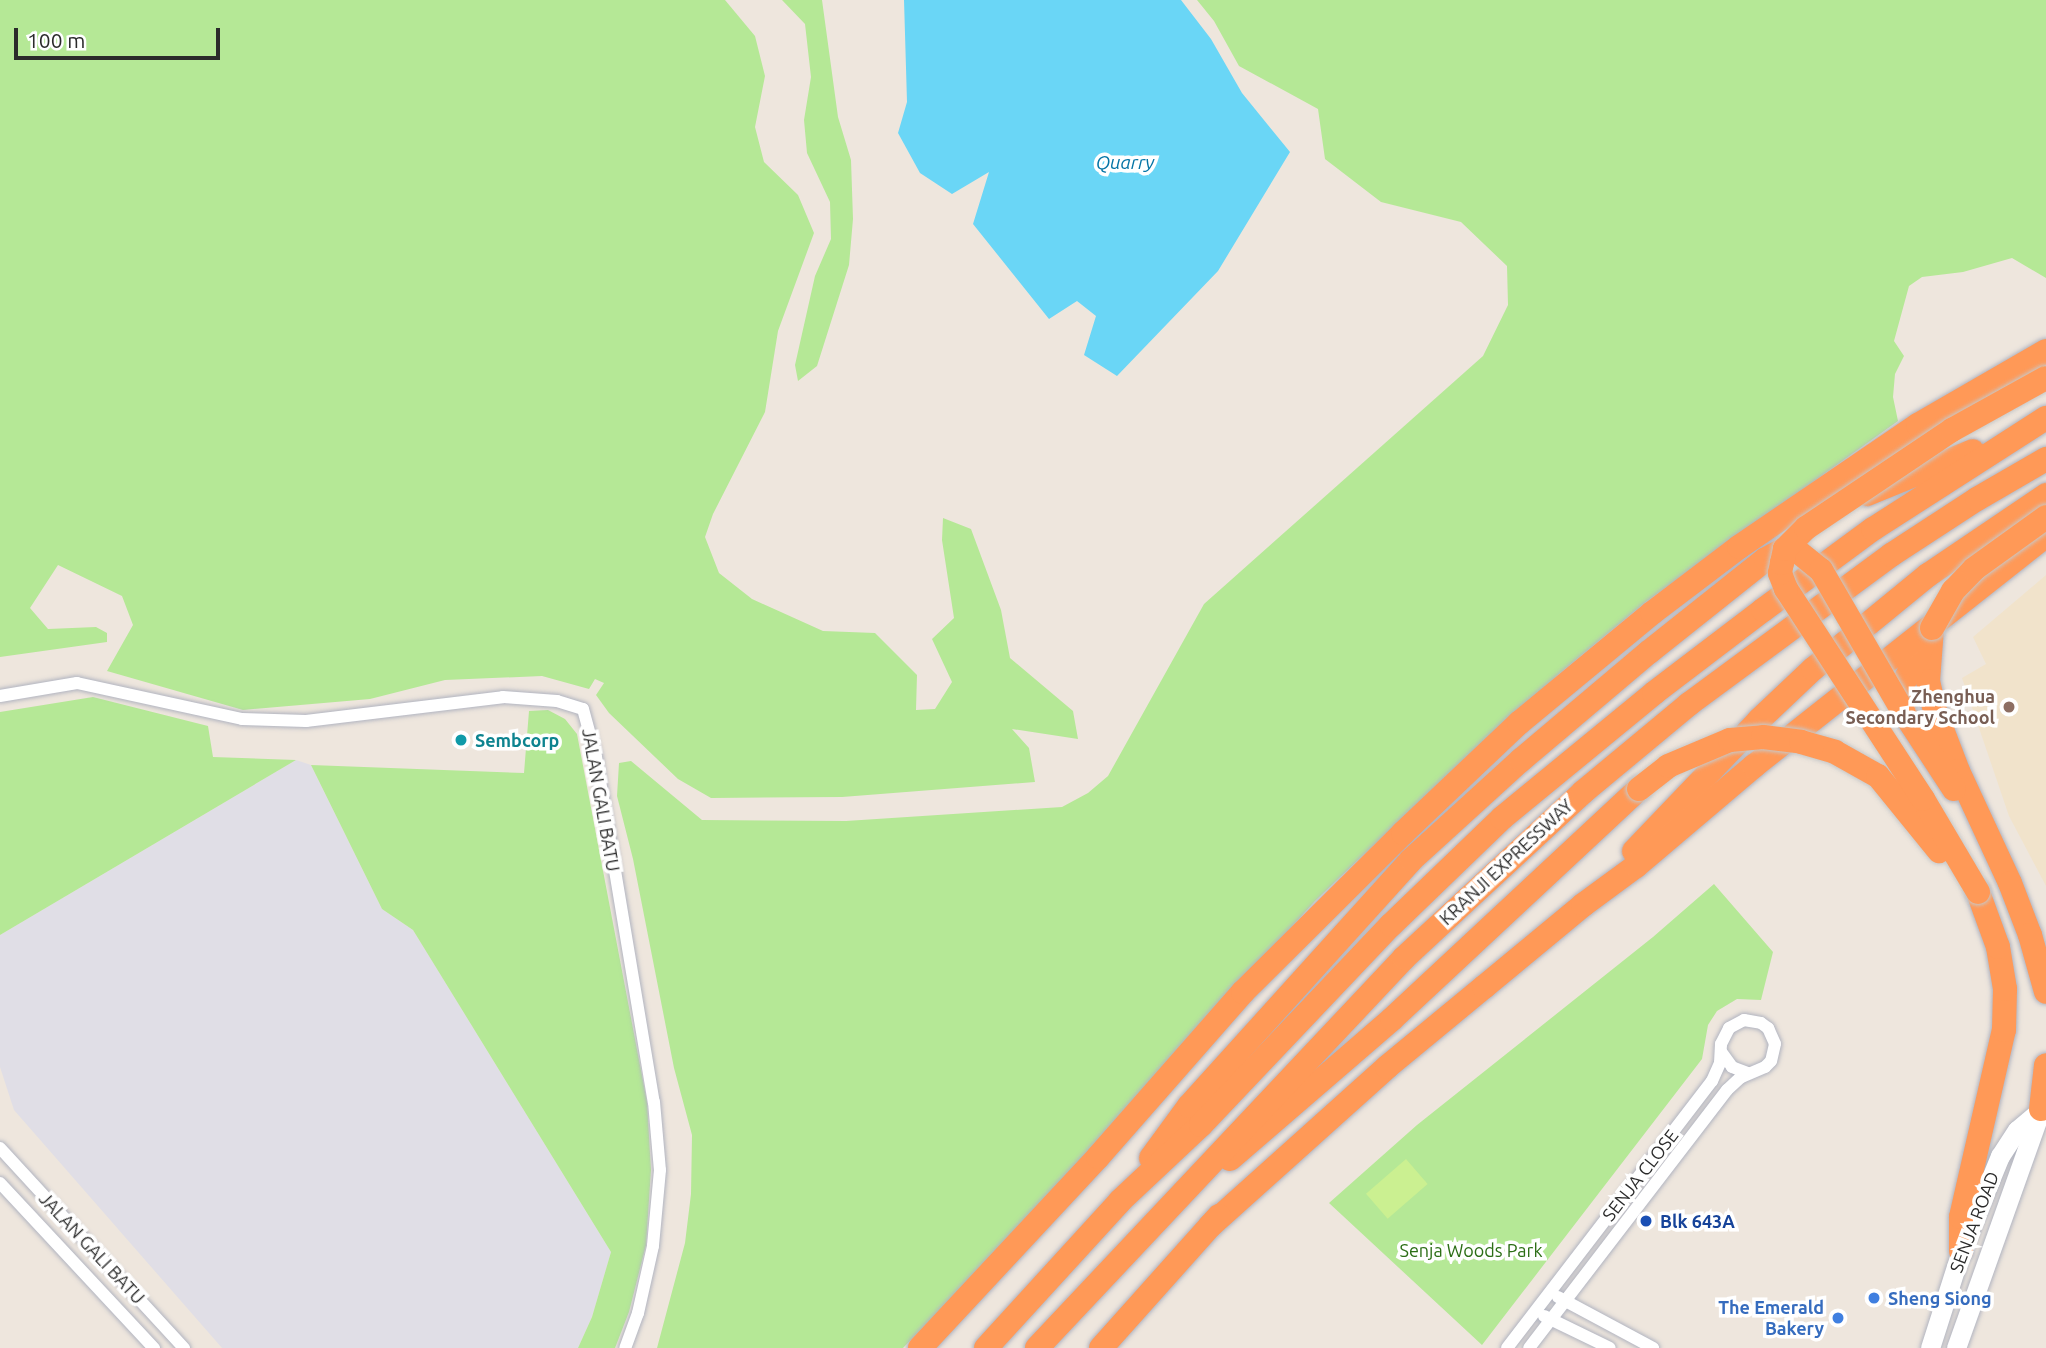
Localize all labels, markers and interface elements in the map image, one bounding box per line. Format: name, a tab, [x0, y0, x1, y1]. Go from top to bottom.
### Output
scale bar	[18, 14, 224, 58]
text: 100 m	[27, 28, 85, 52]
water label: Quarry	[1096, 152, 1154, 174]
place label: Zhenghua Secondary School	[1846, 686, 1995, 728]
marker: Zhenghua Secondary School	[2001, 699, 2017, 715]
street label: JALAN GALI BATU	[578, 727, 624, 873]
place label: Sembcorp	[475, 729, 559, 751]
marker: Sembcorp	[453, 732, 469, 748]
street label: KRANJI EXPRESSWAY	[1435, 795, 1577, 929]
street label: SENJA CLOSE	[1598, 1125, 1682, 1225]
street label: SENJA ROAD	[1945, 1168, 2003, 1276]
street label: JALAN GALI BATU	[35, 1188, 149, 1308]
place label: Blk 643A	[1660, 1210, 1735, 1232]
marker: Blk 643A	[1638, 1213, 1654, 1229]
park label: Senja Woods Park	[1399, 1239, 1543, 1261]
place label: Sheng Siong	[1888, 1287, 1992, 1309]
marker: Sheng Siong	[1866, 1290, 1882, 1306]
place label: The Emerald Bakery	[1718, 1297, 1824, 1340]
marker: The Emerald Bakery	[1830, 1310, 1846, 1326]

